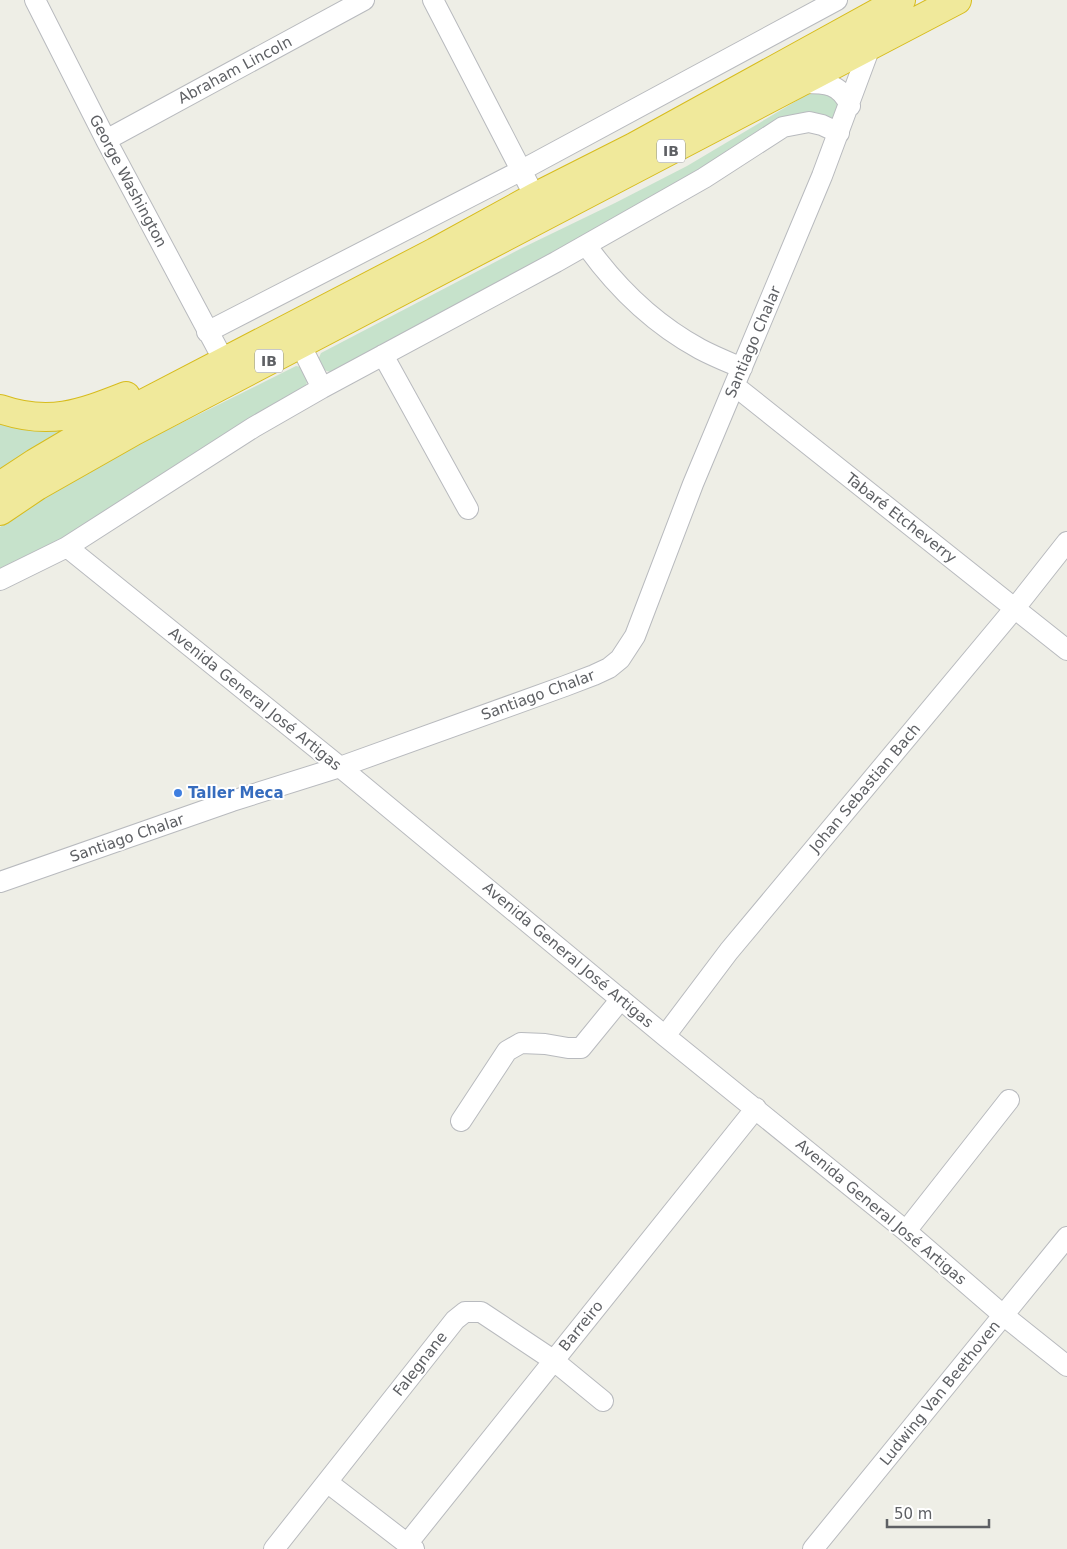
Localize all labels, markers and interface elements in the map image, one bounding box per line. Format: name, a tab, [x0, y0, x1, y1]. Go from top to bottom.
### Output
street label: Abraham Lincoln	[175, 32, 295, 108]
street label: George Washington	[85, 112, 171, 250]
road number: IB	[657, 140, 685, 162]
street label: Santiago Chalar	[721, 283, 785, 401]
road number: IB	[255, 350, 283, 372]
street label: Tabaré Etcheverry	[841, 468, 960, 567]
street label: Avenida General José Artigas	[165, 624, 345, 774]
street label: Santiago Chalar	[479, 666, 598, 724]
street label: Johan Sebastian Bach	[805, 720, 924, 857]
place label: Taller Meca	[188, 784, 284, 802]
marker: Taller Meca	[172, 787, 184, 799]
street label: Santiago Chalar	[68, 810, 187, 866]
street label: Avenida General José Artigas	[479, 878, 657, 1032]
street label: Avenida General José Artigas	[792, 1135, 970, 1289]
street label: Barreiro	[555, 1297, 607, 1355]
street label: Ludwing Van Beethoven	[876, 1317, 1004, 1469]
street label: Falegnane	[389, 1328, 451, 1400]
scale bar	[887, 1496, 990, 1528]
text: 50 m	[894, 1505, 932, 1523]

